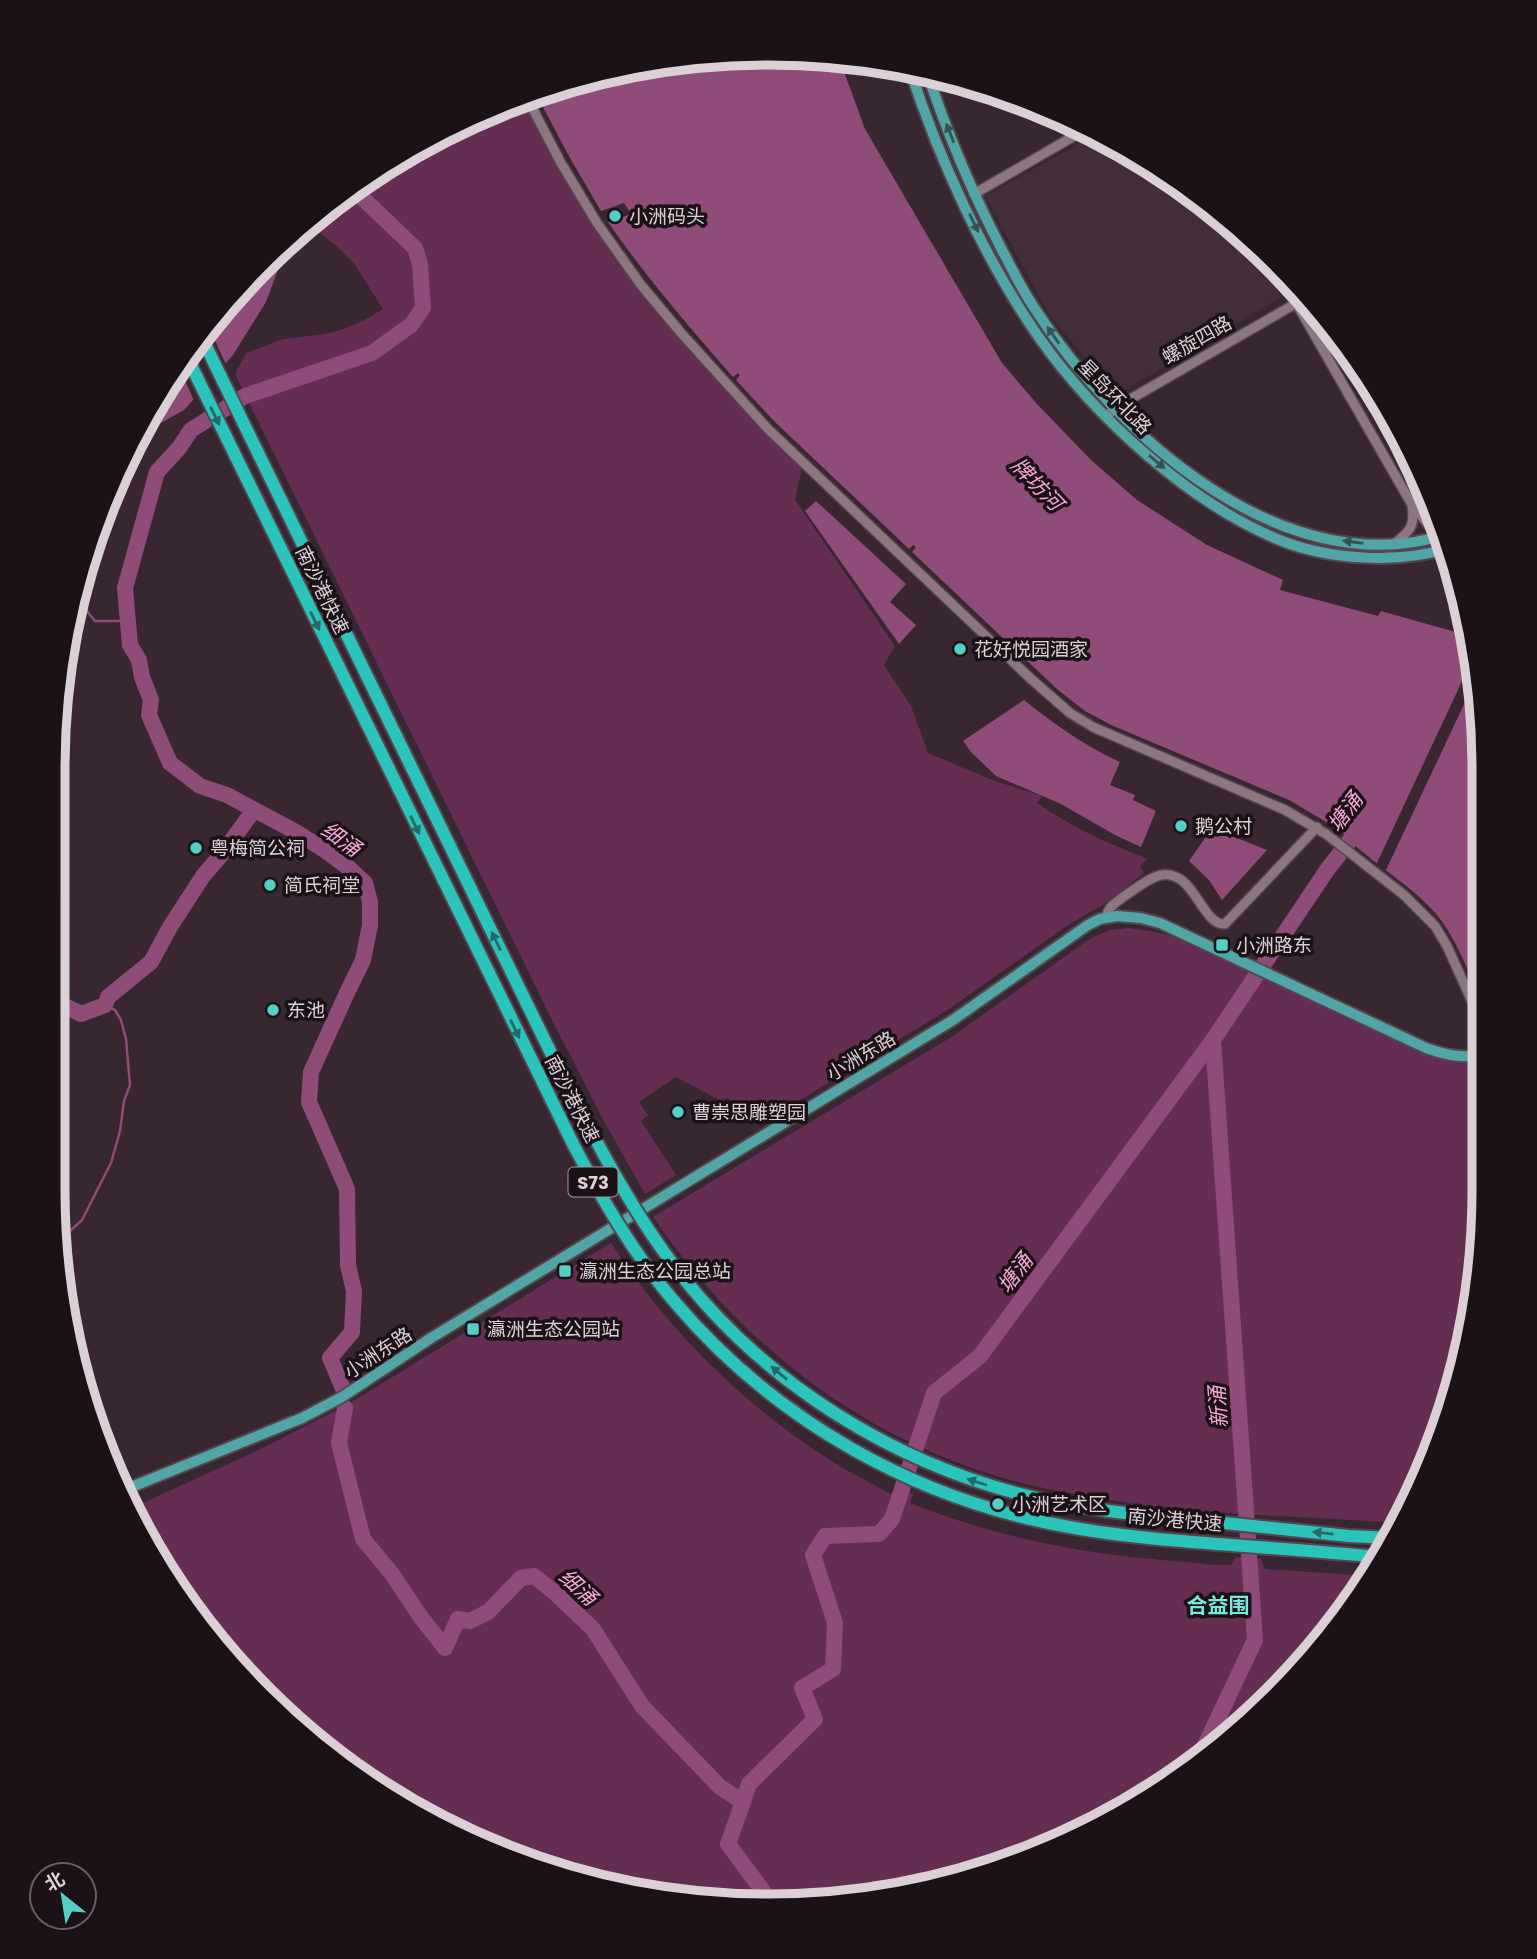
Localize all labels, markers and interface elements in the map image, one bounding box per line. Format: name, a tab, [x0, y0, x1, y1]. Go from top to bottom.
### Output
one-way arrow	[944, 123, 955, 144]
place label: 小洲码头	[629, 203, 705, 230]
marker: 小洲码头	[607, 208, 623, 224]
one-way arrow	[968, 213, 980, 233]
street label: 螺旋四路	[1157, 309, 1237, 371]
one-way arrow	[1046, 326, 1060, 344]
street label: 星岛环北路	[1072, 353, 1158, 441]
one-way arrow	[210, 406, 221, 426]
water label: 牌坊河	[1005, 451, 1072, 520]
one-way arrow	[1148, 454, 1166, 470]
one-way arrow	[1342, 537, 1364, 548]
street label: 南沙港快速	[289, 541, 355, 639]
one-way arrow	[310, 611, 321, 631]
place label: 花好悦园酒家	[974, 636, 1088, 663]
marker: 花好悦园酒家	[952, 641, 968, 657]
water label: 塘涌	[1321, 785, 1370, 837]
place label: 鹅公村	[1195, 813, 1252, 840]
water label: 细涌	[315, 815, 368, 864]
one-way arrow	[410, 815, 421, 835]
marker: 鹅公村	[1173, 818, 1189, 834]
place label: 粤梅简公祠	[210, 835, 305, 862]
marker: 粤梅简公祠	[188, 840, 204, 856]
place label: 简氏祠堂	[284, 872, 360, 899]
marker: 简氏祠堂	[262, 877, 278, 893]
one-way arrow	[491, 931, 502, 951]
place label: 小洲路东	[1236, 932, 1312, 959]
marker: 小洲路东	[1214, 937, 1230, 953]
place label: 东池	[287, 997, 325, 1024]
marker: 东池	[265, 1002, 281, 1018]
one-way arrow	[510, 1019, 521, 1039]
street label: 小洲东路	[821, 1025, 901, 1087]
street label: 南沙港快速	[538, 1051, 606, 1147]
place label: 曹崇思雕塑园	[692, 1099, 806, 1126]
marker: 曹崇思雕塑园	[670, 1104, 686, 1120]
road number: S73	[568, 1168, 618, 1196]
water label: 塘涌	[991, 1246, 1040, 1298]
place label: 瀛洲生态公园总站	[579, 1258, 731, 1285]
marker: 瀛洲生态公园总站	[557, 1263, 573, 1279]
place label: 瀛洲生态公园站	[487, 1316, 620, 1343]
street label: 小洲东路	[339, 1321, 417, 1385]
marker: 瀛洲生态公园站	[465, 1321, 481, 1337]
one-way arrow	[770, 1366, 787, 1381]
water label: 新涌	[1202, 1383, 1234, 1429]
one-way arrow	[967, 1476, 988, 1486]
place label: 小洲艺术区	[1012, 1491, 1107, 1518]
marker: 小洲艺术区	[990, 1496, 1006, 1512]
street label: 南沙港快速	[1126, 1502, 1224, 1538]
one-way arrow	[1311, 1528, 1333, 1539]
water label: 细涌	[553, 1562, 605, 1613]
district label: 合益围	[1187, 1591, 1250, 1620]
north arrow	[28, 1861, 98, 1931]
text: 北	[40, 1865, 70, 1898]

